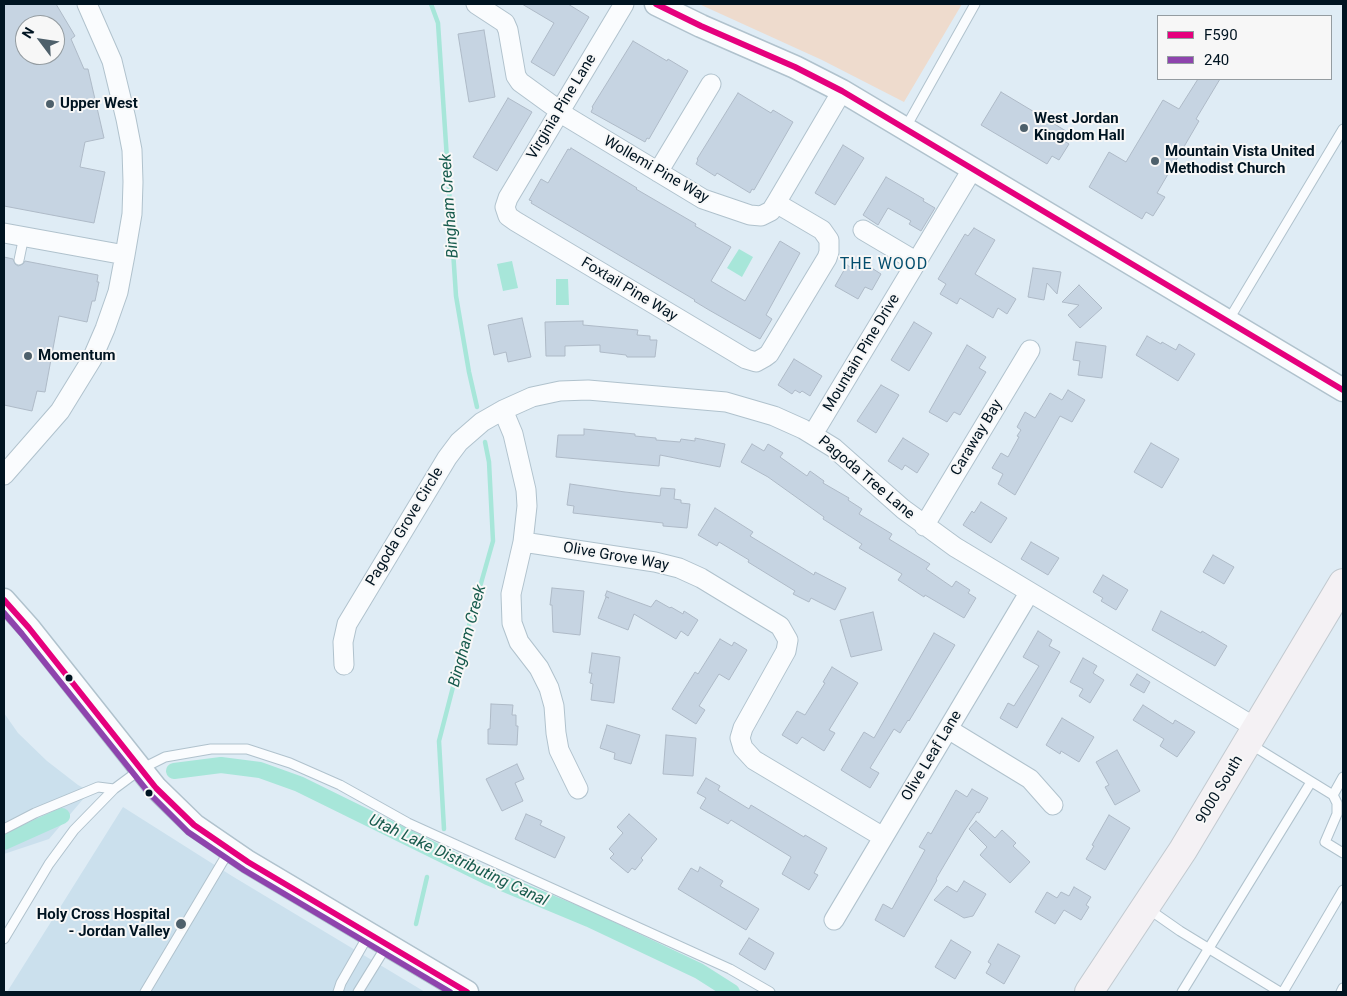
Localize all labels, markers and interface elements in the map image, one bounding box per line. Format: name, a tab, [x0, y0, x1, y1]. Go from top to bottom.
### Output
north arrow	[15, 15, 65, 65]
legend	[1157, 15, 1332, 80]
text: N	[19, 24, 37, 41]
text: F590	[1204, 26, 1238, 44]
street label: Virginia Pine Lane	[523, 51, 601, 163]
text: 240	[1204, 51, 1229, 69]
place label: Upper West	[60, 95, 138, 113]
marker: Upper West	[44, 98, 56, 110]
place label: West Jordan Kingdom Hall	[1034, 110, 1125, 145]
marker: West Jordan Kingdom Hall	[1018, 122, 1030, 134]
street label: Wollemi Pine Way	[600, 133, 712, 207]
place label: Mountain Vista United Methodist Church	[1165, 143, 1315, 178]
water label: Bingham Creek	[437, 153, 463, 259]
marker: Mountain Vista United Methodist Church	[1149, 155, 1161, 167]
street label: Foxtail Pine Way	[578, 254, 680, 326]
district label: THE WOOD	[839, 255, 929, 275]
street label: Mountain Pine Drive	[820, 291, 904, 415]
place label: Momentum	[38, 347, 116, 365]
marker: Momentum	[22, 350, 34, 362]
street label: Caraway Bay	[947, 397, 1007, 479]
street label: Pagoda Tree Lane	[814, 432, 918, 524]
street label: Pagoda Grove Circle	[362, 464, 448, 590]
street label: Olive Grove Way	[562, 539, 670, 575]
water label: Bingham Creek	[445, 583, 491, 689]
unlabelled marker	[64, 673, 74, 683]
street label: Olive Leaf Lane	[898, 708, 966, 804]
street label: 9000 South	[1193, 753, 1247, 827]
unlabelled marker	[144, 788, 154, 798]
water label: Utah Lake Distributing Canal	[365, 811, 551, 911]
place label: Holy Cross Hospital - Jordan Valley	[37, 906, 170, 941]
marker: Holy Cross Hospital - Jordan Valley	[174, 917, 188, 931]

